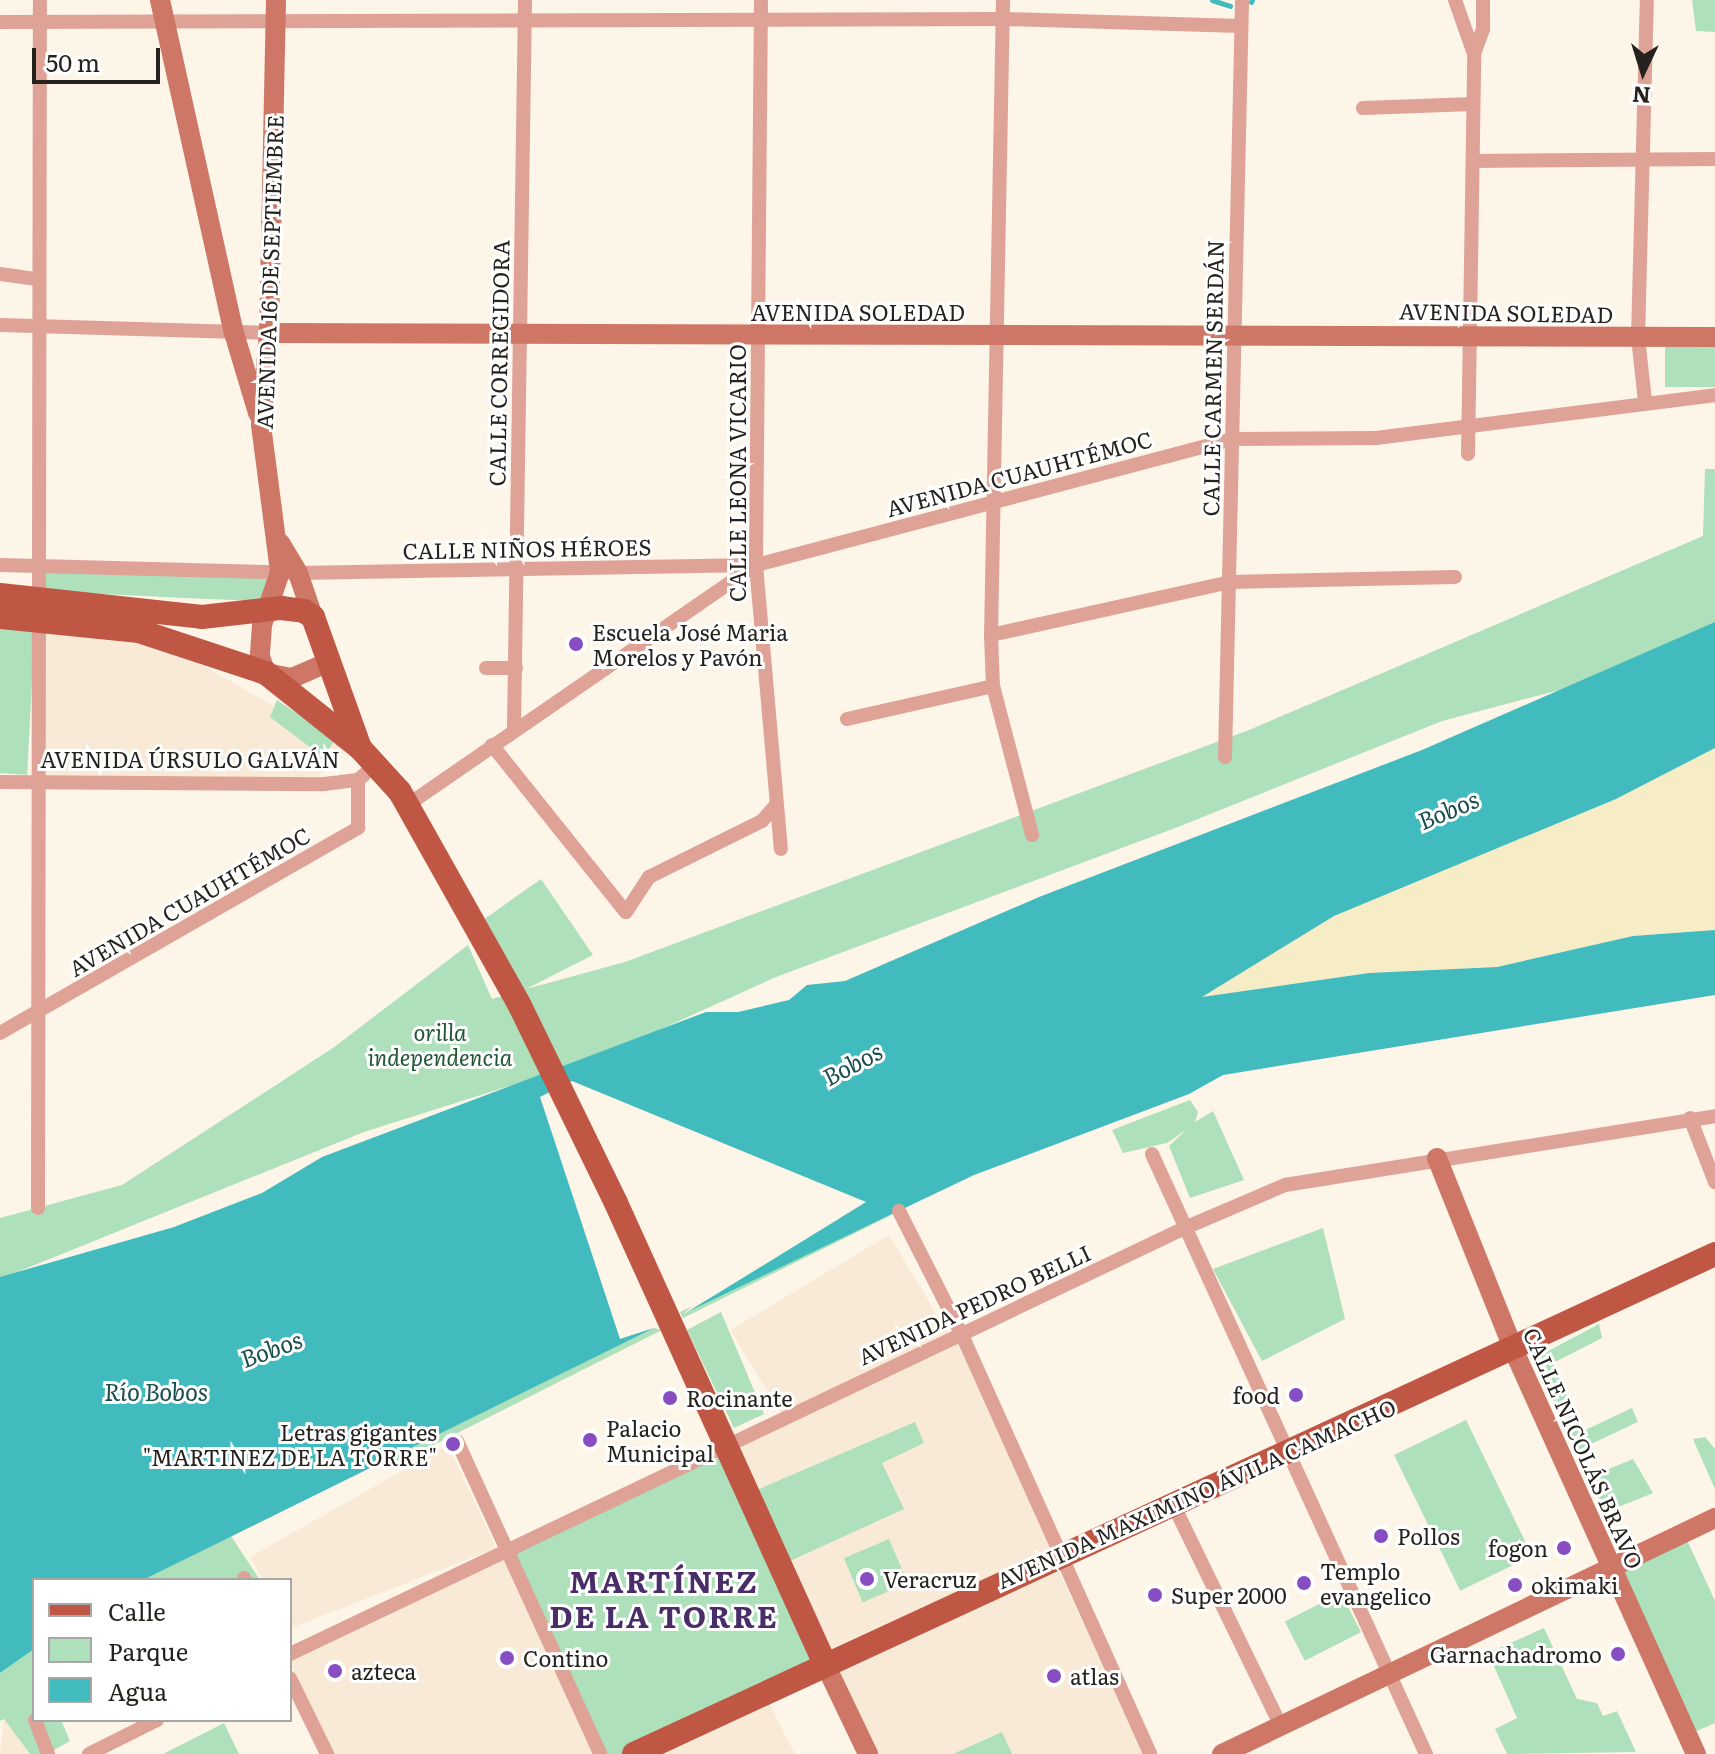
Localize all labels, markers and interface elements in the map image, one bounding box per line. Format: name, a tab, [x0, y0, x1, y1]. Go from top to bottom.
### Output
scale bar	[36, 32, 164, 82]
north arrow	[1603, 32, 1683, 112]
text: 50 m	[46, 44, 100, 79]
text: N	[1631, 79, 1652, 114]
street label: AVENIDA 16 DE SEPTIEMBRE	[250, 114, 288, 430]
street label: CALLE CARMEN SERDÁN	[1196, 239, 1228, 517]
street label: CALLE CORREGIDORA	[483, 240, 513, 486]
street label: AVENIDA SOLEDAD	[1399, 297, 1613, 327]
street label: AVENIDA SOLEDAD	[751, 299, 965, 325]
street label: CALLE LEONA VICARIO	[724, 344, 750, 602]
street label: AVENIDA CUAUHTÉMOC	[883, 425, 1155, 521]
street label: CALLE NIÑOS HÉROES	[402, 533, 652, 563]
place label: Escuela José Maria Morelos y Pavón	[592, 618, 788, 670]
marker: Escuela José Maria Morelos y Pavón	[567, 635, 585, 653]
street label: AVENIDA ÚRSULO GALVÁN	[40, 746, 340, 772]
water label: Bobos	[1413, 783, 1483, 835]
street label: AVENIDA CUAUHTÉMOC	[64, 821, 314, 981]
park label: orilla independencia	[368, 1018, 512, 1070]
water label: Bobos	[817, 1035, 887, 1091]
street label: AVENIDA PEDRO BELLI	[853, 1238, 1095, 1370]
street label: CALLE NICOLÁS BRAVO	[1519, 1323, 1649, 1573]
water label: Bobos	[236, 1324, 306, 1372]
water label: Río Bobos	[104, 1377, 208, 1405]
place label: food	[1232, 1382, 1280, 1408]
place label: Rocinante	[686, 1385, 793, 1411]
marker: food	[1287, 1386, 1305, 1404]
marker: Rocinante	[661, 1389, 679, 1407]
street label: AVENIDA MAXIMINO ÁVILA CAMACHO	[992, 1393, 1400, 1593]
place label: Palacio Municipal	[606, 1414, 714, 1466]
place label: Letras gigantes "MARTINEZ DE LA TORRE"	[143, 1418, 437, 1470]
marker: Palacio Municipal	[581, 1431, 599, 1449]
marker: Letras gigantes "MARTINEZ DE LA TORRE"	[444, 1435, 462, 1453]
place label: Pollos	[1397, 1523, 1460, 1549]
marker: Pollos	[1372, 1527, 1390, 1545]
place label: fogon	[1488, 1535, 1548, 1561]
marker: fogon	[1555, 1539, 1573, 1557]
place label: Templo evangelico	[1320, 1557, 1431, 1608]
district label: MARTÍNEZ DE LA TORRE	[549, 1562, 779, 1632]
place label: Veracruz	[883, 1566, 976, 1592]
marker: Veracruz	[858, 1570, 876, 1588]
place label: okimaki	[1531, 1572, 1618, 1598]
marker: Templo evangelico	[1295, 1574, 1313, 1592]
marker: okimaki	[1506, 1576, 1524, 1594]
legend	[32, 1578, 292, 1722]
place label: Super 2000	[1171, 1582, 1287, 1608]
marker: Super 2000	[1146, 1586, 1164, 1604]
text: Calle	[108, 1593, 166, 1628]
text: Parque	[108, 1633, 188, 1668]
place label: Garnachadromo	[1430, 1641, 1602, 1667]
place label: Contino	[523, 1645, 608, 1671]
marker: Garnachadromo	[1609, 1645, 1627, 1663]
marker: Contino	[498, 1649, 516, 1667]
place label: azteca	[351, 1658, 416, 1684]
marker: azteca	[326, 1662, 344, 1680]
place label: atlas	[1070, 1663, 1119, 1689]
marker: atlas	[1045, 1667, 1063, 1685]
text: Agua	[108, 1673, 167, 1708]

